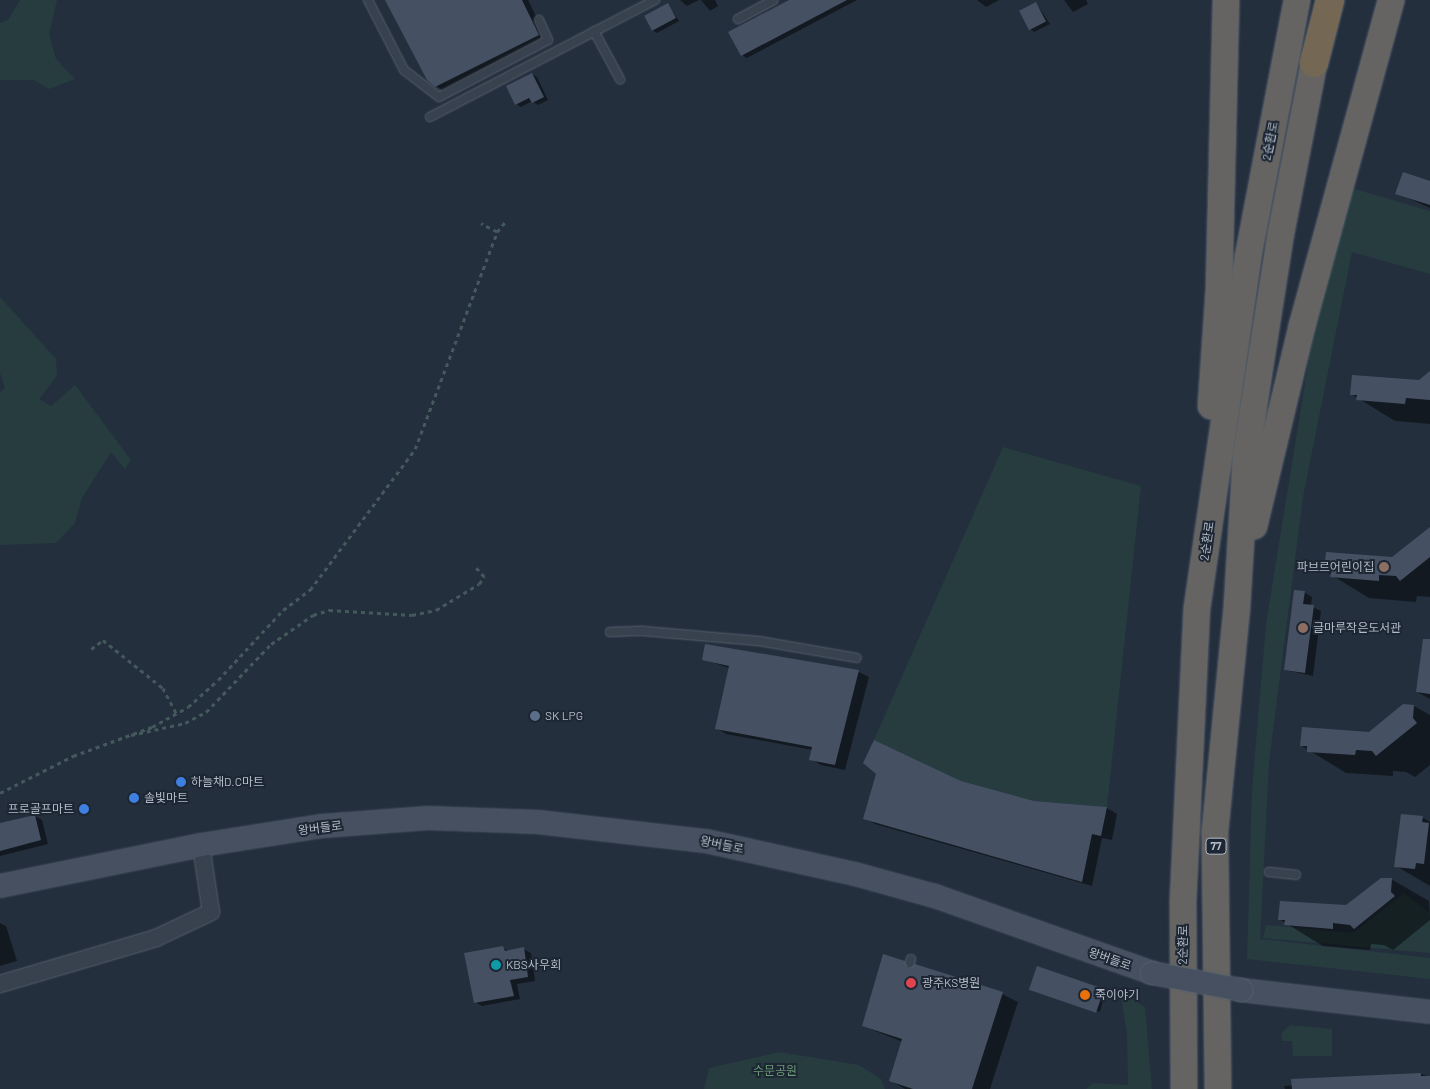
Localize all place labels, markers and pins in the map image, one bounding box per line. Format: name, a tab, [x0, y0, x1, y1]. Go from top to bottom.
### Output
place label: 파브르어린이집	[1297, 560, 1374, 574]
marker: 파브르어린이집	[1378, 561, 1390, 573]
place label: 글마루작은도서관	[1313, 621, 1401, 635]
marker: 글마루작은도서관	[1297, 622, 1309, 634]
place label: SK LPG	[545, 709, 583, 723]
marker: SK LPG	[529, 710, 541, 722]
place label: 하늘채D.C마트	[191, 775, 264, 789]
marker: 하늘채D.C마트	[175, 776, 187, 788]
place label: 솔빛마트	[144, 791, 188, 805]
marker: 솔빛마트	[128, 792, 140, 804]
place label: 프로골프마트	[8, 802, 74, 816]
marker: 프로골프마트	[78, 803, 90, 815]
place label: KBS사우회	[506, 958, 561, 972]
marker: KBS사우회	[490, 959, 502, 971]
marker: 광주KS병원	[904, 976, 918, 990]
place label: 광주KS병원	[922, 976, 980, 990]
place label: 죽이야기	[1095, 988, 1139, 1002]
marker: 죽이야기	[1079, 989, 1091, 1001]

